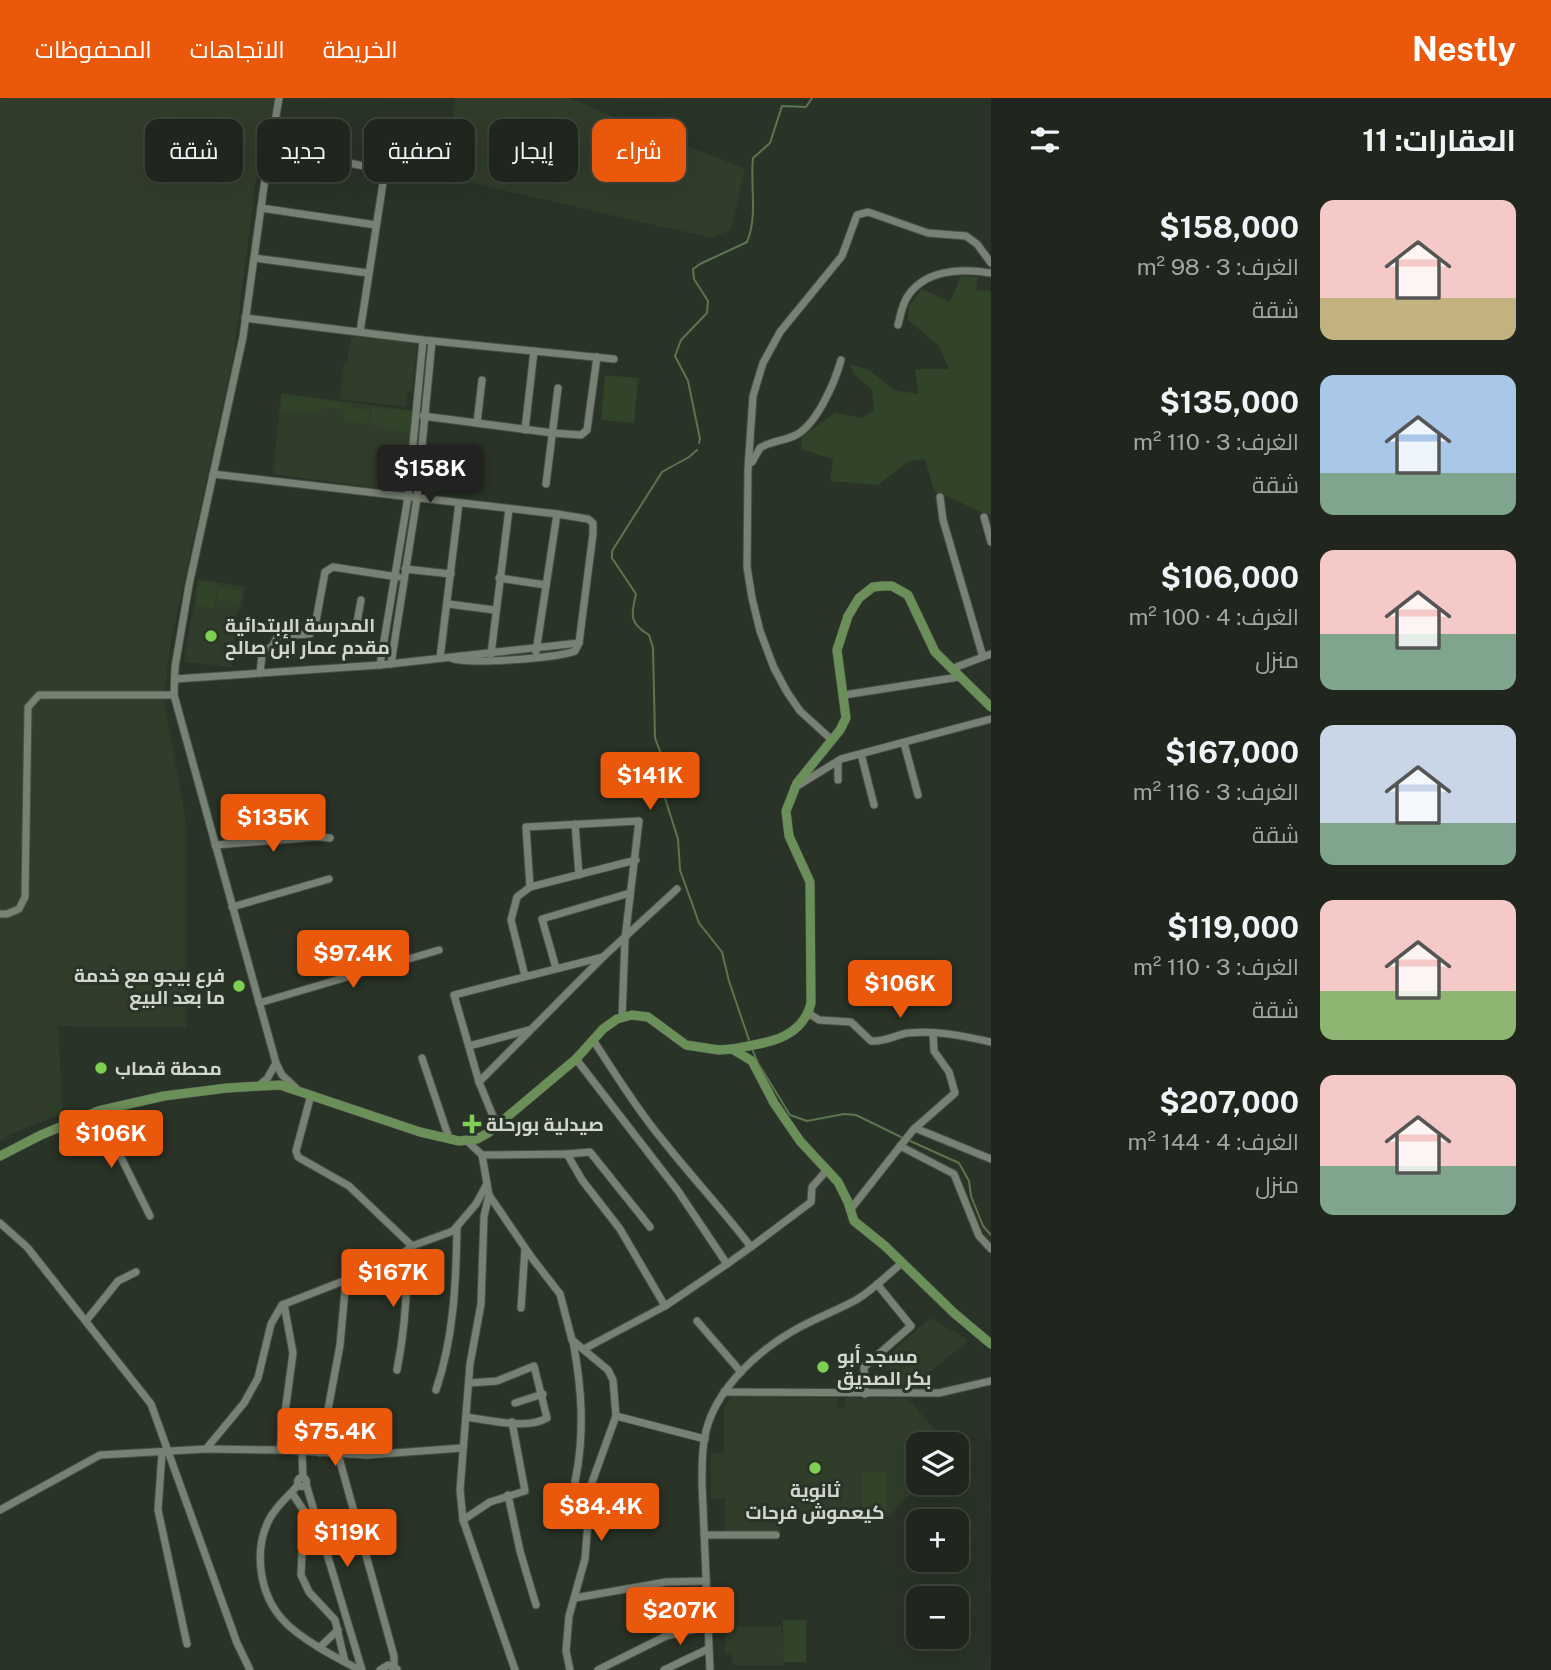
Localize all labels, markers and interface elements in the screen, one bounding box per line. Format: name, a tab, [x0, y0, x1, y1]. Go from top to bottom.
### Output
text: Nestly	[1412, 30, 1516, 68]
text: المحفوظات	[35, 35, 152, 63]
text: الاتجاهات	[190, 35, 285, 63]
text: الخريطة	[323, 35, 398, 63]
chip: شقة	[145, 119, 243, 182]
chip: جديد	[257, 119, 350, 182]
chip: تصفية	[364, 119, 475, 182]
chip: إيجار	[489, 119, 578, 182]
chip: شراء	[592, 119, 686, 182]
icon: filters	[1026, 121, 1064, 159]
text: العقارات: 11	[1362, 122, 1516, 158]
text: $158,000	[1159, 209, 1299, 245]
icon: home	[1376, 228, 1460, 312]
text: الغرف: 3 · 98 m²	[1137, 253, 1299, 280]
text: شقة	[1252, 296, 1299, 323]
text: $135,000	[1159, 384, 1299, 420]
icon: home	[1376, 403, 1460, 487]
text: الغرف: 3 · 110 m²	[1133, 428, 1299, 455]
pin: $158K	[381, 446, 479, 505]
text: $158K	[394, 454, 466, 481]
text: شقة	[1252, 471, 1299, 498]
text: $106,000	[1161, 559, 1299, 595]
icon: home	[1376, 578, 1460, 662]
text: الغرف: 4 · 100 m²	[1128, 603, 1299, 630]
place label: المدرسة الإبتدائية مقدم عمار ابن صالح	[225, 614, 390, 661]
marker: المدرسة الإبتدائية مقدم عمار ابن صالح	[203, 628, 219, 644]
text: منزل	[1255, 646, 1299, 673]
text: $167,000	[1165, 734, 1299, 770]
pin: $141K	[601, 752, 699, 812]
icon: home	[1376, 753, 1460, 837]
text: $141K	[617, 761, 683, 788]
text: الغرف: 3 · 116 m²	[1133, 778, 1299, 805]
pin: $135K	[224, 794, 322, 854]
text: $135K	[237, 803, 309, 830]
text: شقة	[1252, 821, 1299, 848]
text: $119,000	[1167, 909, 1299, 945]
icon: home	[1376, 928, 1460, 1012]
pin: $97.4K	[296, 930, 410, 990]
text: $97.4K	[313, 939, 393, 966]
text: الغرف: 3 · 110 m²	[1133, 953, 1299, 980]
pin: $106K	[851, 960, 949, 1020]
place label: فرع بيجو مع خدمة ما بعد البيع	[74, 964, 225, 1011]
text: $106K	[864, 969, 936, 996]
marker: فرع بيجو مع خدمة ما بعد البيع	[231, 978, 247, 994]
text: شقة	[1252, 996, 1299, 1023]
place label: محطة قصاب	[115, 1057, 222, 1079]
marker: محطة قصاب	[93, 1060, 109, 1076]
text: $207,000	[1159, 1084, 1299, 1120]
icon: home	[1376, 1103, 1460, 1187]
pin: $106K	[62, 1110, 160, 1170]
place label: صيدلية بورحلة	[486, 1113, 604, 1136]
marker: صيدلية بورحلة	[464, 1116, 480, 1132]
text: $106K	[75, 1119, 147, 1146]
text: الغرف: 4 · 144 m²	[1128, 1128, 1299, 1155]
text: منزل	[1255, 1171, 1299, 1198]
pin: $167K	[344, 1250, 442, 1309]
text: $167K	[357, 1258, 429, 1285]
place label: مسجد أبو بكر الصديق	[837, 1343, 931, 1390]
marker: مسجد أبو بكر الصديق	[815, 1359, 831, 1375]
pin: $75.4K	[278, 1408, 392, 1468]
text: $75.4K	[293, 1417, 377, 1444]
map controls	[906, 1432, 969, 1649]
button: layers	[906, 1432, 969, 1495]
marker: ثانوية كيعموش فرحات	[807, 1460, 823, 1476]
place label: ثانوية كيعموش فرحات	[746, 1479, 884, 1524]
pin: $84.4K	[544, 1484, 658, 1543]
text: $84.4K	[559, 1492, 643, 1519]
button: +	[906, 1509, 969, 1572]
pin: $119K	[298, 1510, 396, 1569]
text: $119K	[314, 1518, 381, 1545]
button: −	[906, 1586, 969, 1649]
pin: $207K	[631, 1588, 729, 1647]
text: $207K	[642, 1596, 718, 1623]

